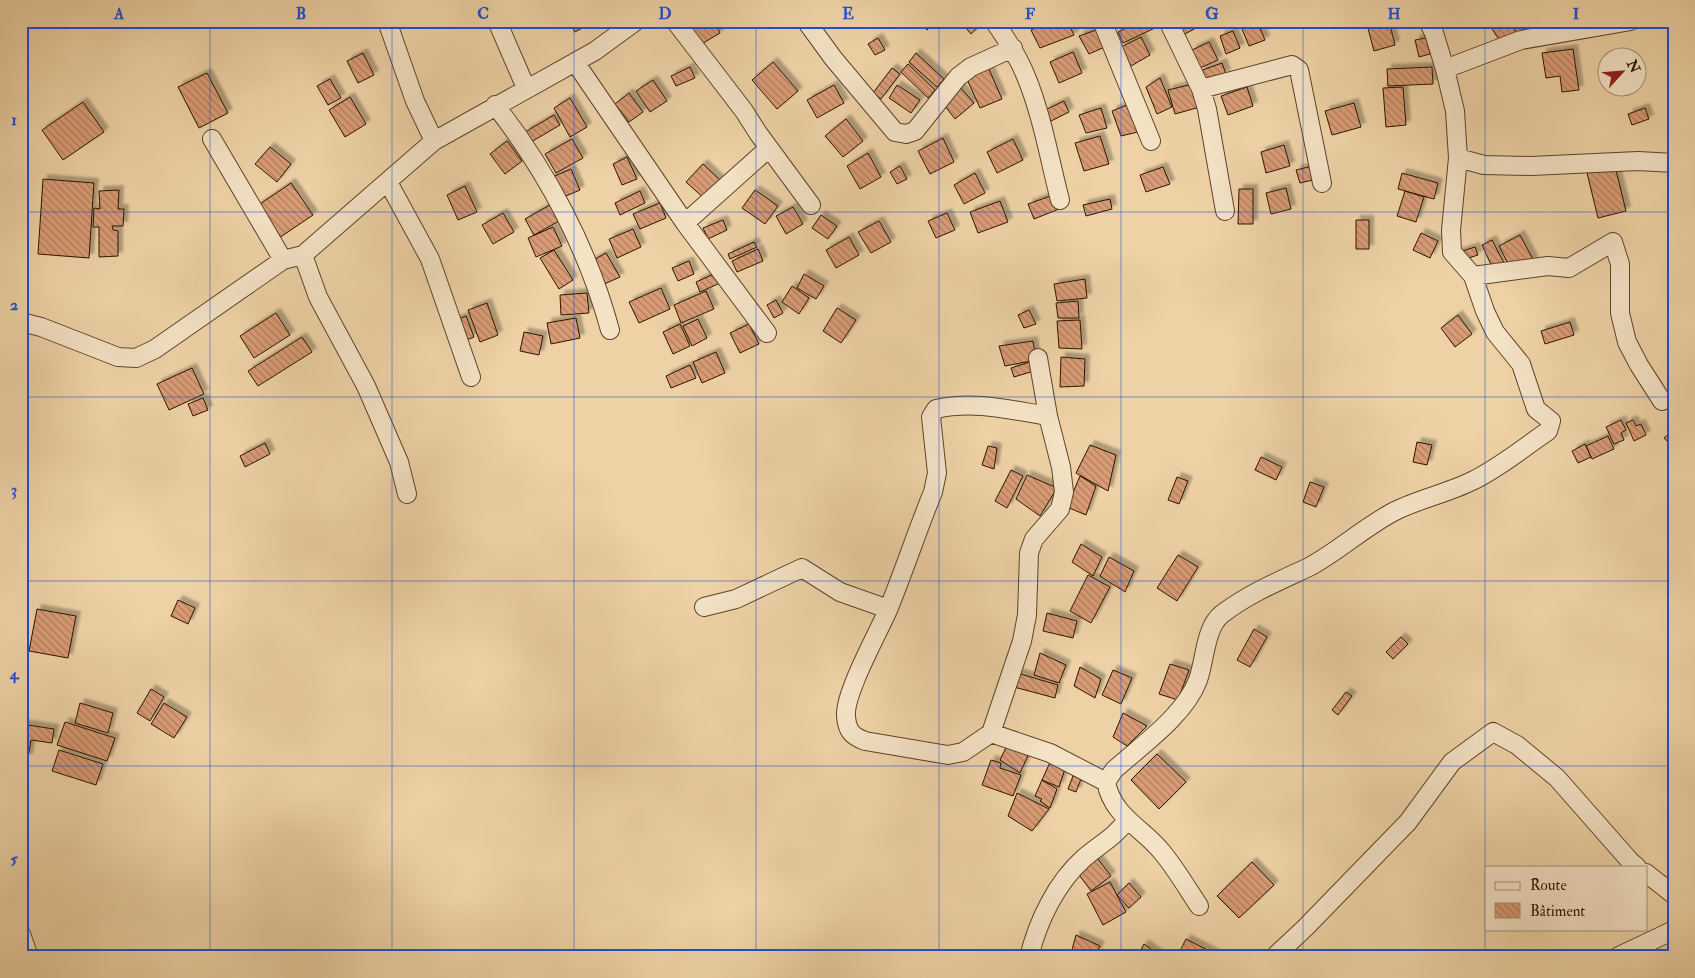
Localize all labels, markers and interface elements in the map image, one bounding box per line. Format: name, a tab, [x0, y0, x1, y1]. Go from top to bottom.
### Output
text: A	[113, 4, 125, 24]
text: B	[296, 4, 306, 24]
text: C	[477, 4, 489, 24]
text: D	[658, 4, 672, 24]
text: E	[842, 4, 854, 24]
text: F	[1025, 4, 1035, 24]
text: G	[1205, 4, 1219, 24]
text: H	[1387, 4, 1401, 24]
text: I	[1573, 4, 1580, 24]
north arrow	[1598, 48, 1648, 98]
text: N	[1622, 56, 1644, 76]
text: 1	[11, 110, 17, 130]
text: 2	[10, 295, 18, 315]
text: 3	[11, 480, 17, 500]
text: 4	[9, 664, 20, 684]
text: 5	[10, 849, 18, 869]
legend	[1485, 866, 1648, 930]
text: Route	[1530, 876, 1567, 895]
text: Bâtiment	[1530, 902, 1585, 921]

